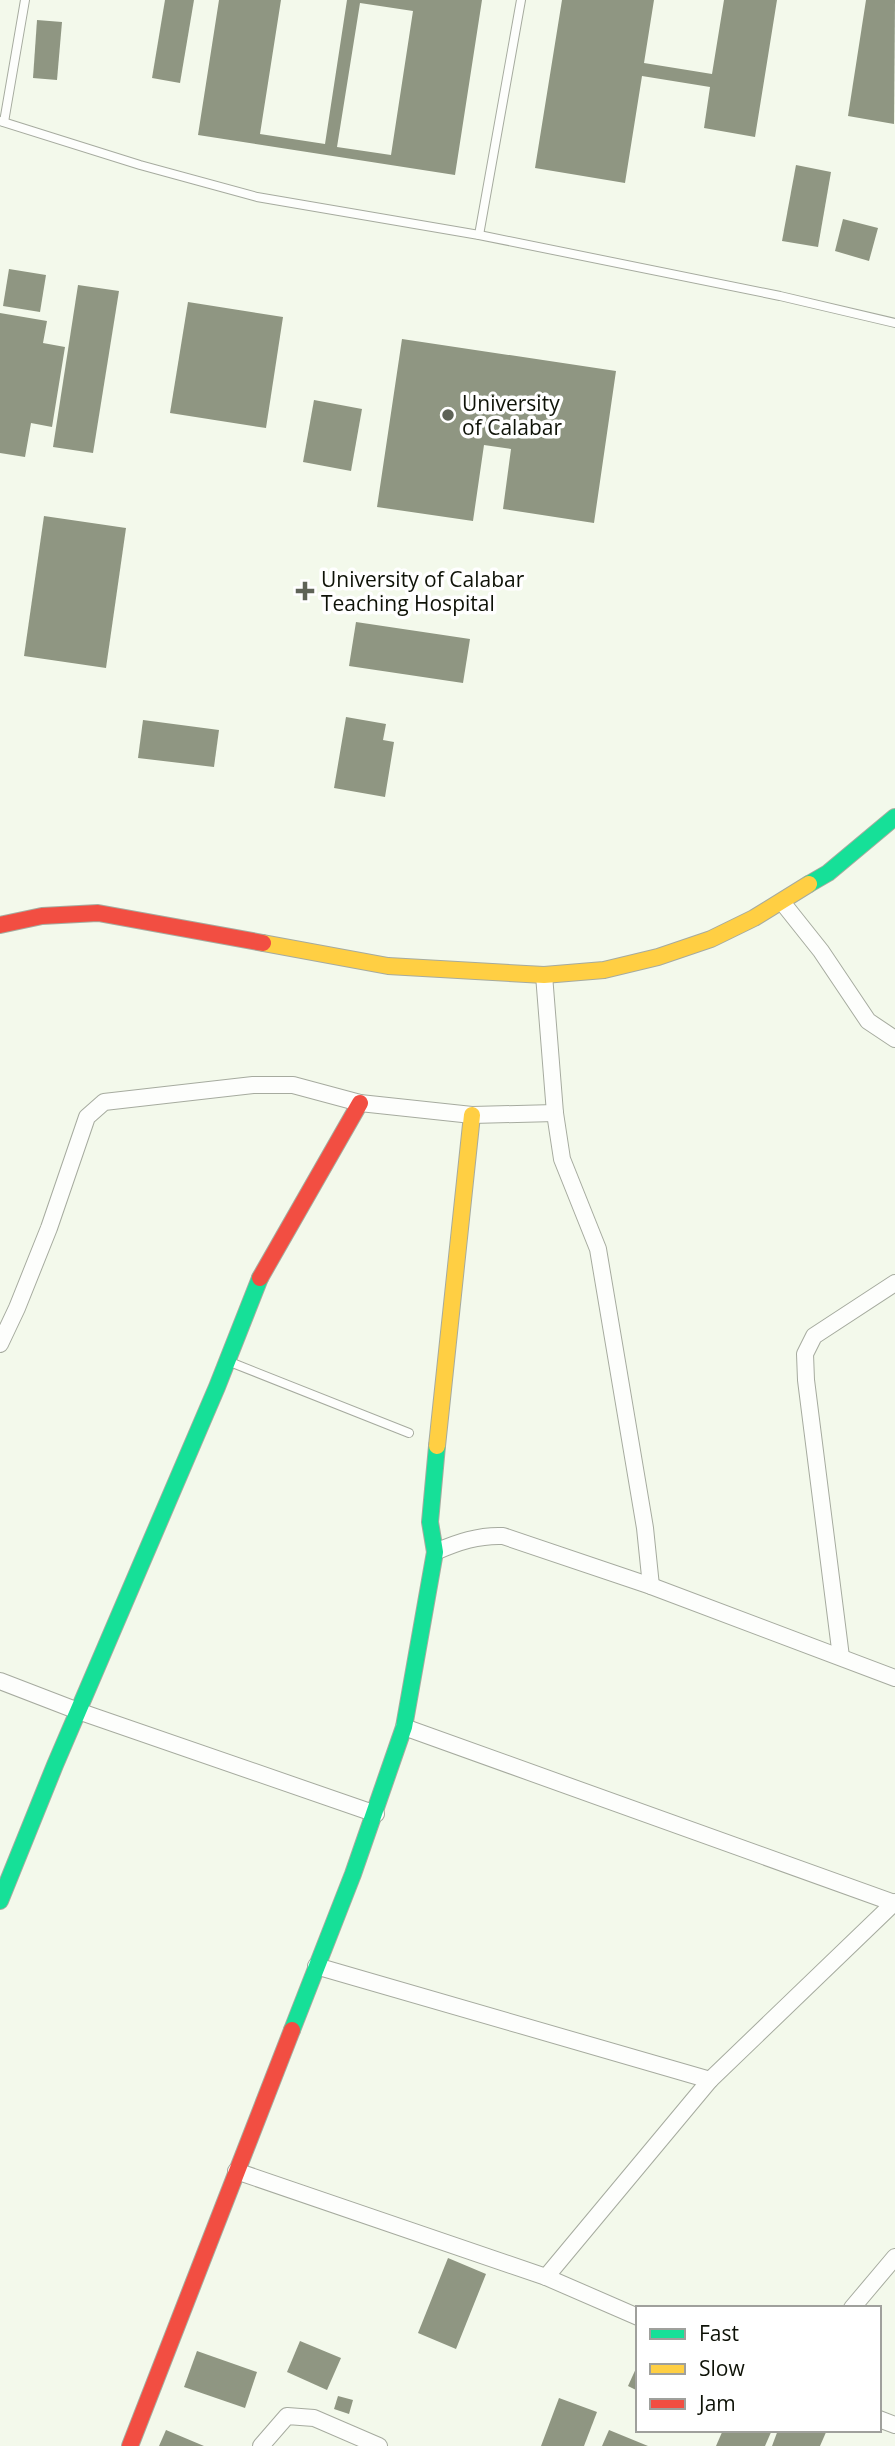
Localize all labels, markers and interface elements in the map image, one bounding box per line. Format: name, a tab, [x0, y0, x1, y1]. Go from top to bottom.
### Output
place label: University of Calabar	[462, 389, 563, 441]
marker: University of Calabar	[440, 407, 456, 423]
place label: University of Calabar Teaching Hospital	[321, 565, 525, 617]
marker: University of Calabar Teaching Hospital	[295, 581, 315, 601]
legend	[636, 2306, 881, 2432]
text: Fast	[699, 2319, 739, 2347]
text: Slow	[699, 2354, 745, 2382]
text: Jam	[697, 2389, 736, 2417]

